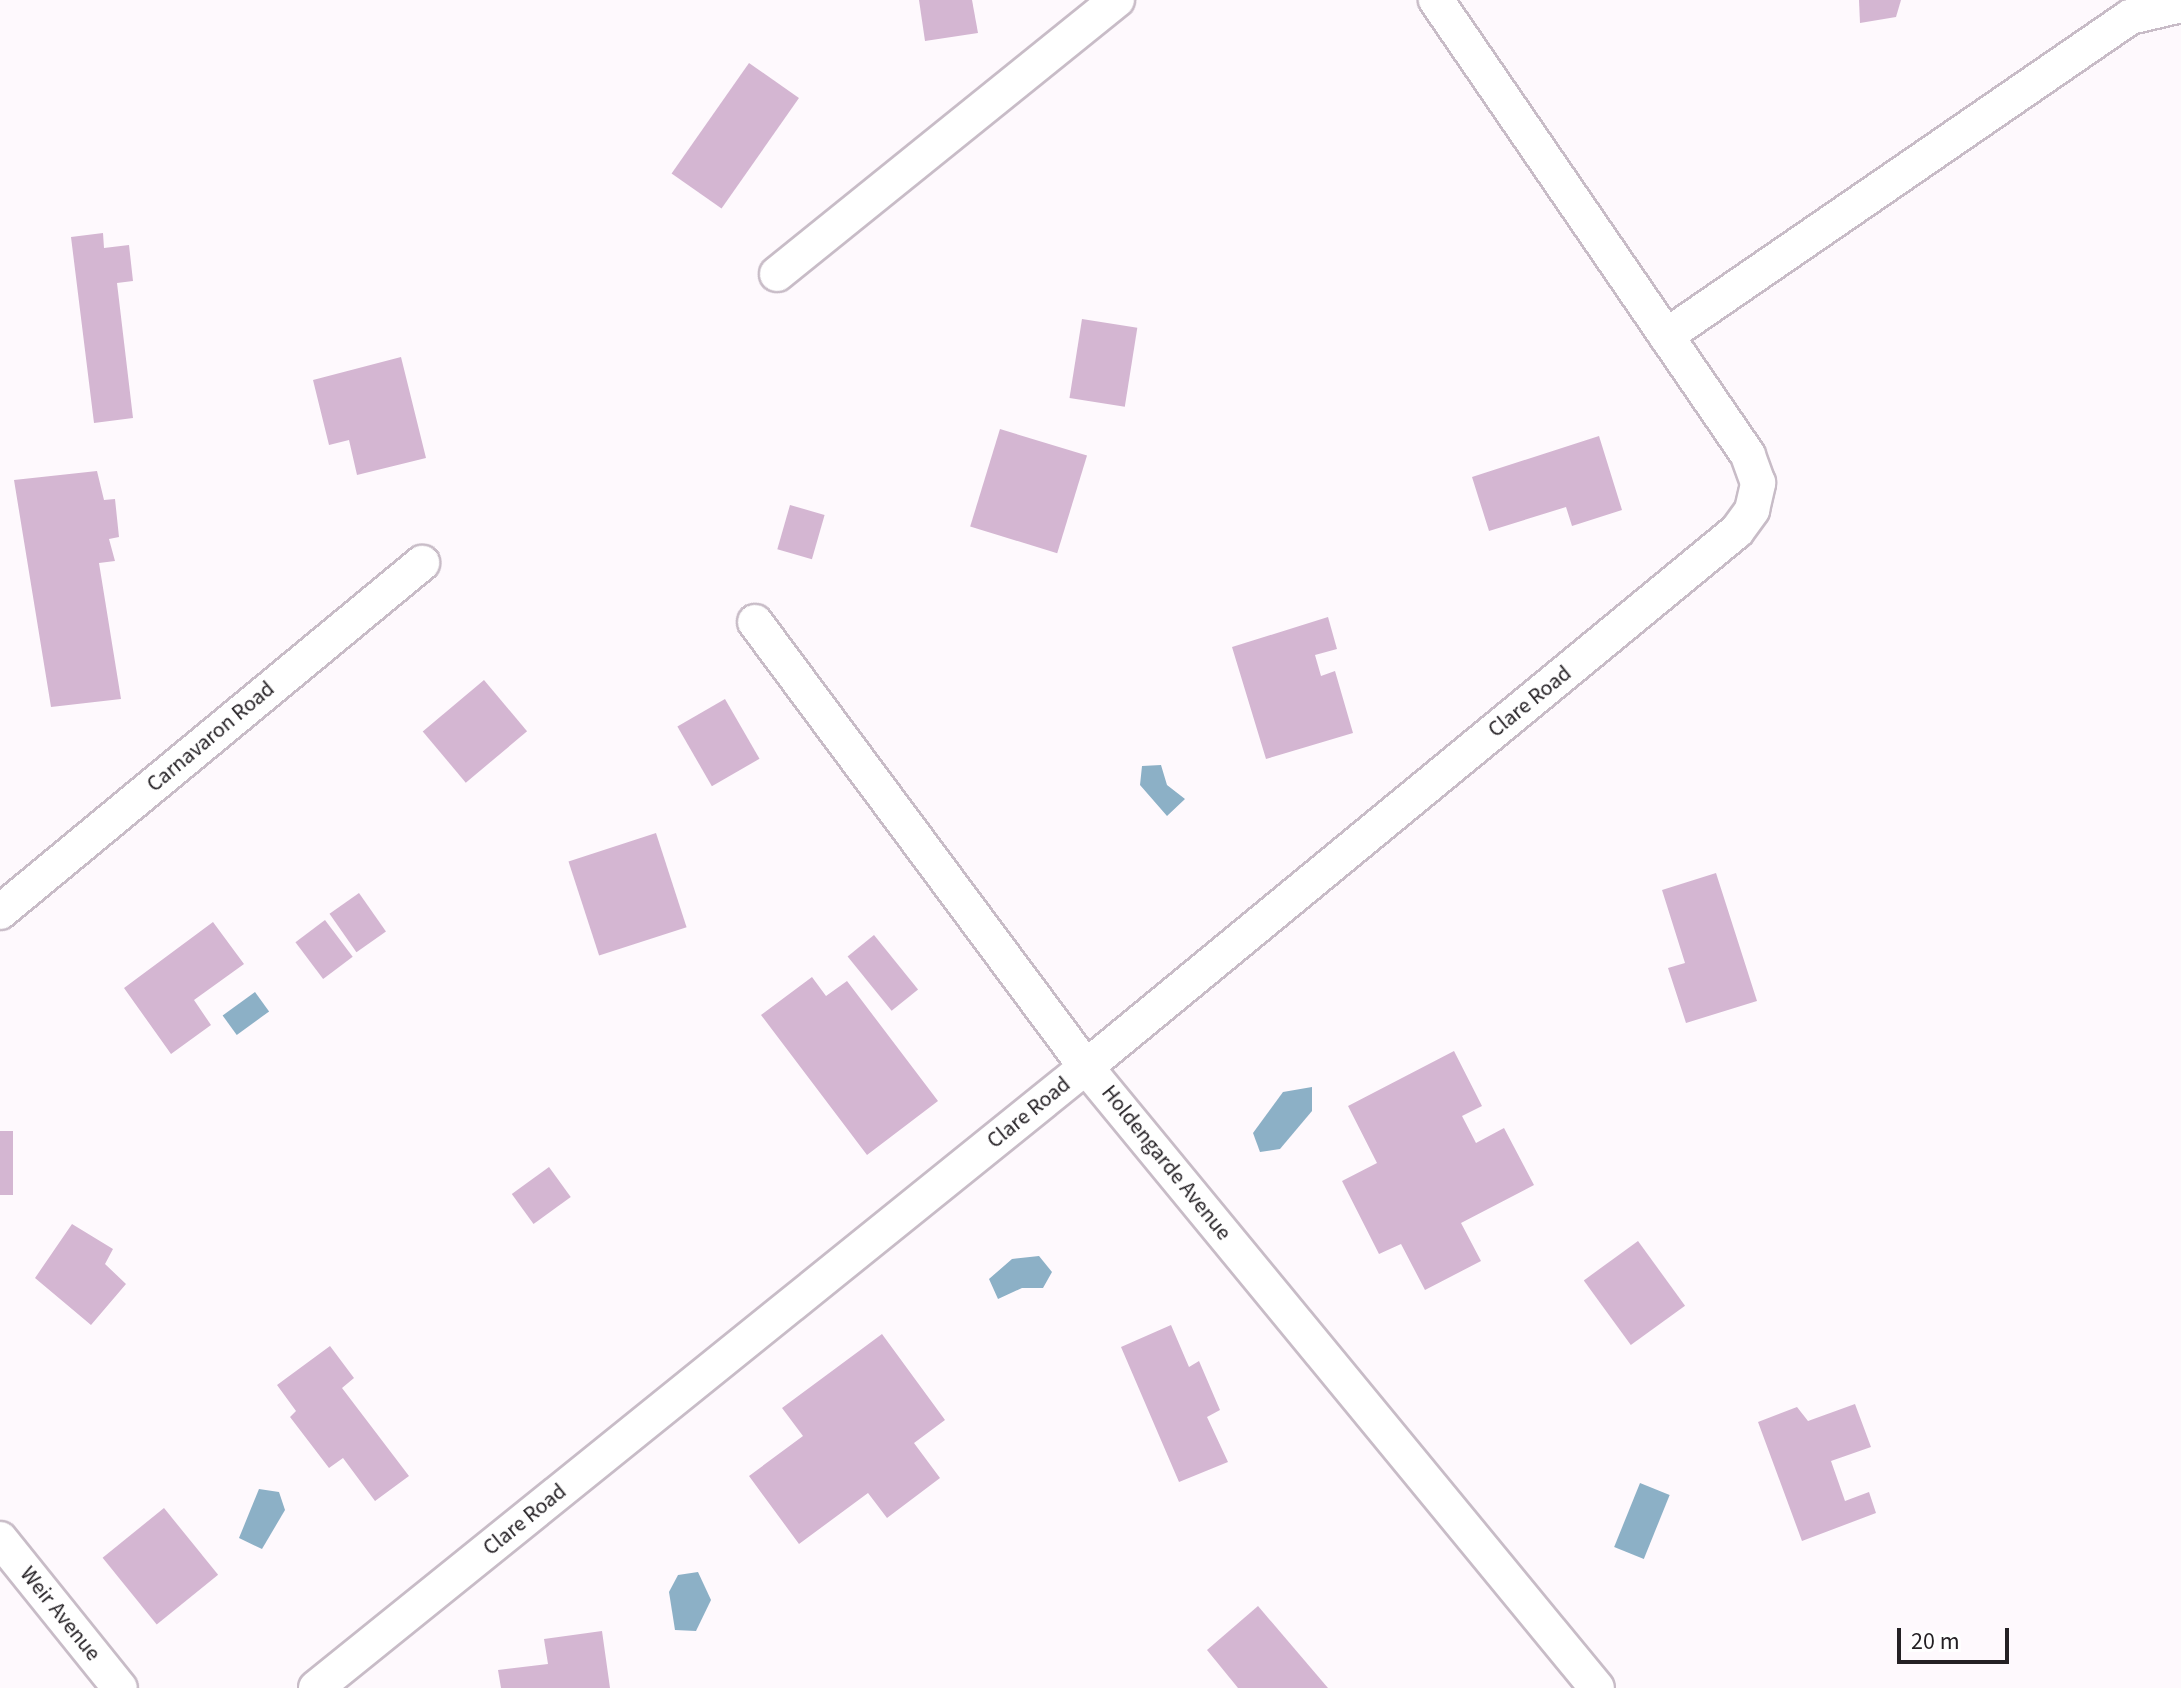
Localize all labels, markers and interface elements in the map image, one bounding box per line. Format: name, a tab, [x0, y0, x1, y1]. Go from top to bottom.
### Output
street label: Clare Road	[1483, 661, 1577, 743]
street label: Carnavaron Road	[142, 676, 280, 798]
street label: Clare Road	[982, 1072, 1076, 1154]
street label: Holdengarde Avenue	[1095, 1080, 1237, 1246]
street label: Clare Road	[478, 1479, 572, 1561]
street label: Weir Avenue	[14, 1562, 106, 1666]
scale bar	[1901, 1612, 2013, 1662]
text: 20 m	[1911, 1624, 1960, 1659]

